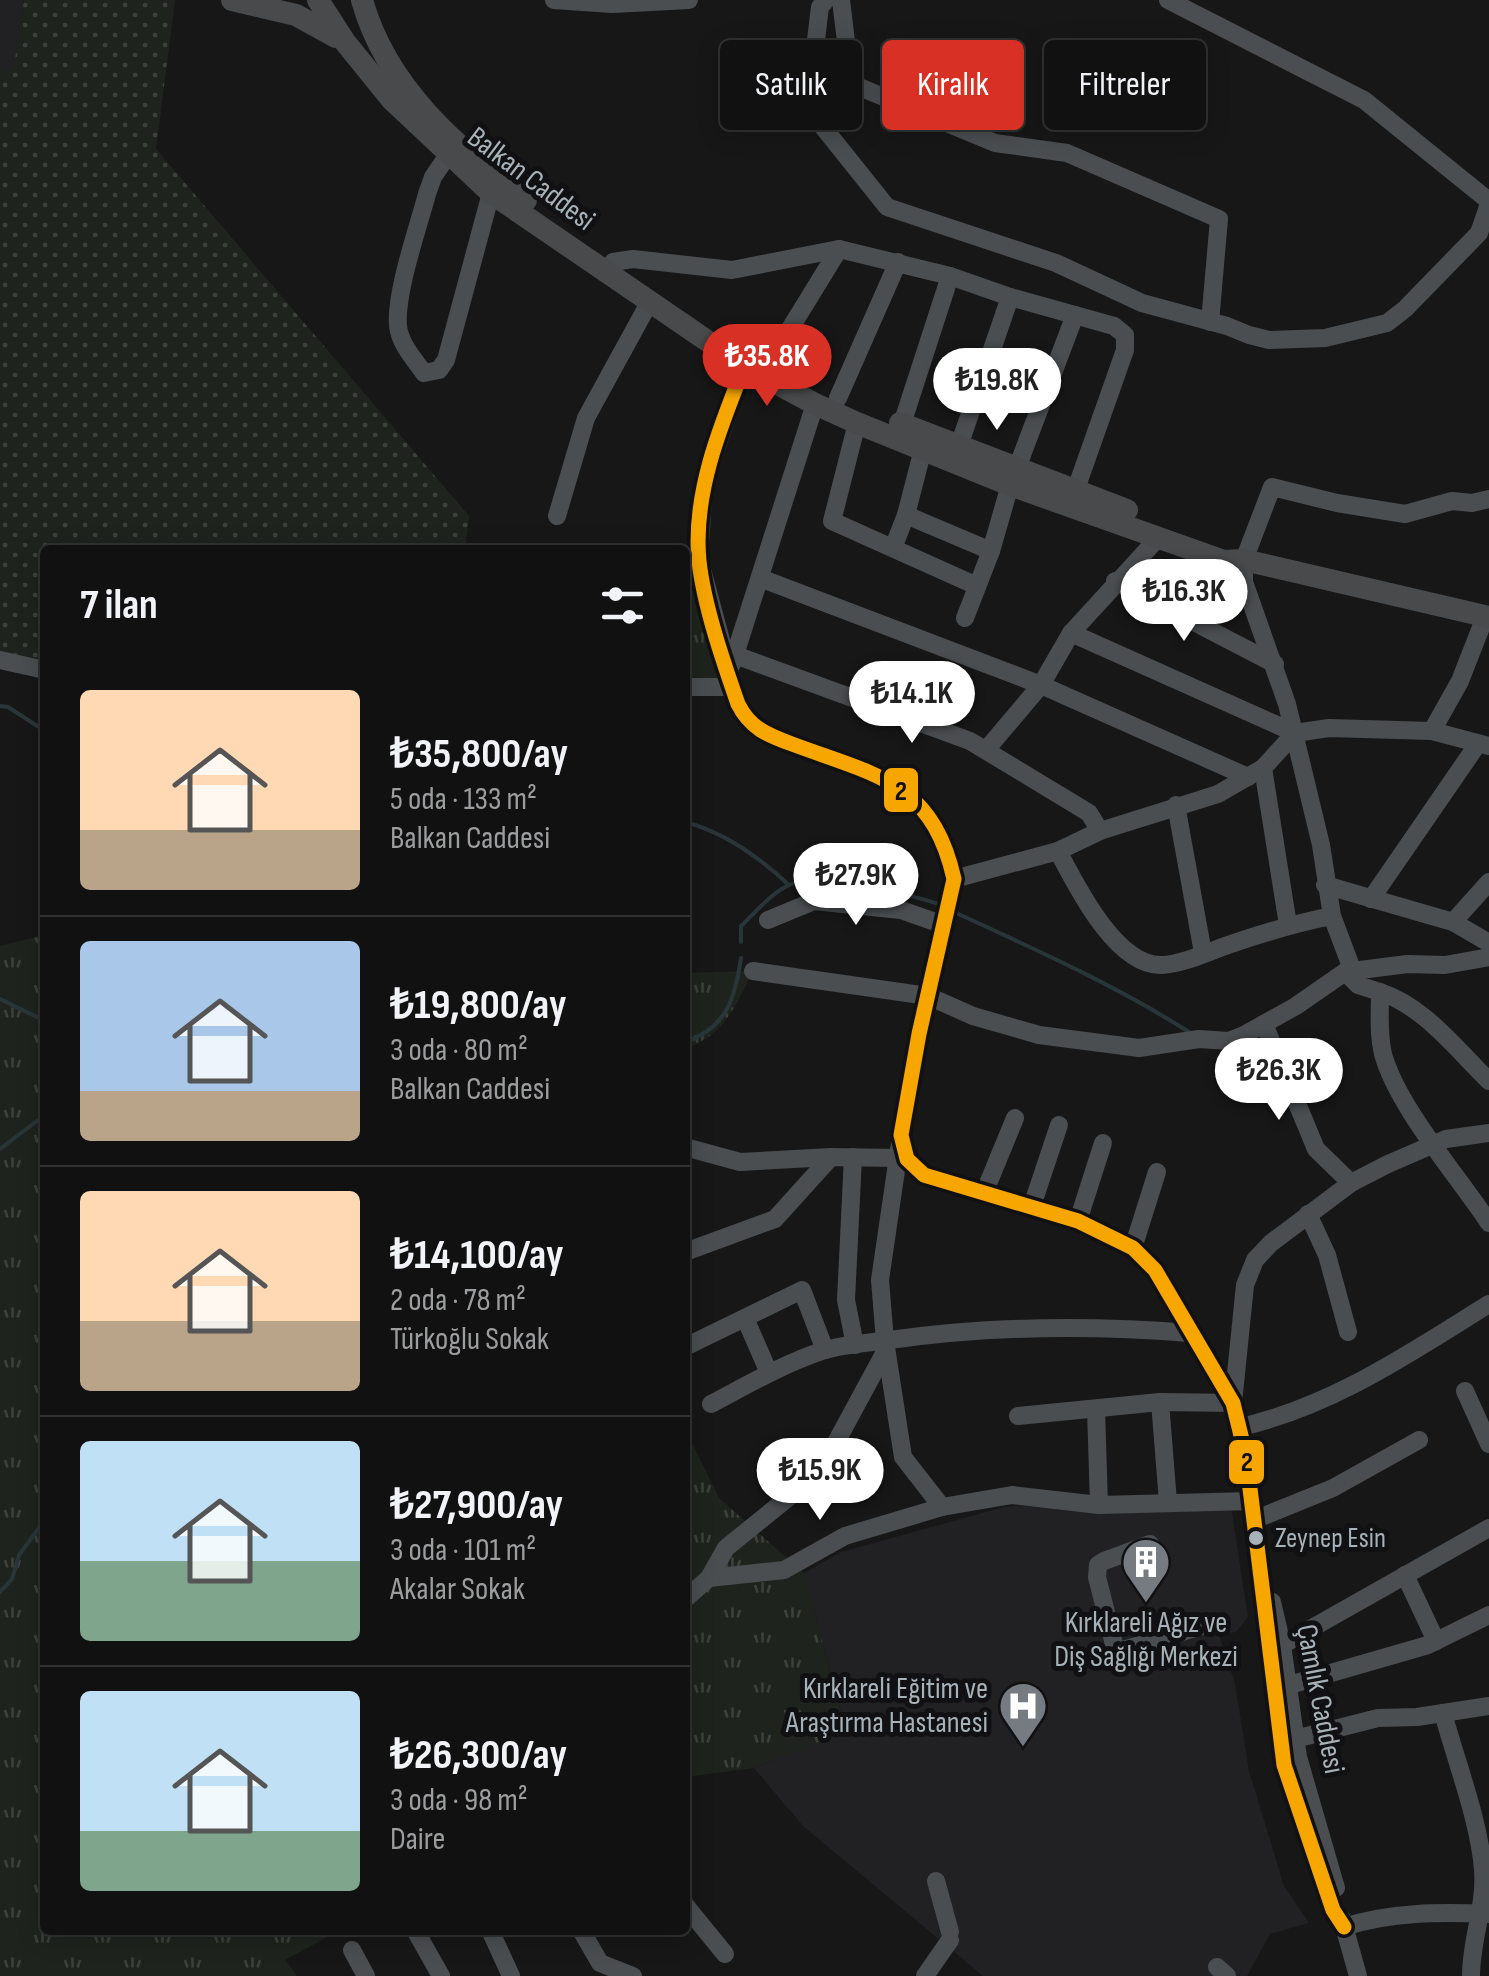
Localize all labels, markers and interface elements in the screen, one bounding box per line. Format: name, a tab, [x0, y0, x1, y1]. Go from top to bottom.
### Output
chip: Satılık	[720, 40, 862, 130]
chip: Kiralık	[882, 40, 1024, 130]
chip: Filtreler	[1044, 40, 1206, 130]
street label: Balkan Caddesi	[460, 119, 602, 239]
pin: ₺35.8K	[686, 324, 848, 409]
text: ₺35.8K	[725, 337, 809, 376]
pin: ₺19.8K	[916, 348, 1078, 433]
text: ₺19.8K	[955, 361, 1039, 400]
pin: ₺16.3K	[1103, 559, 1265, 644]
text: ₺16.3K	[1143, 572, 1225, 611]
icon: filters	[595, 578, 650, 633]
text: 7 ilan	[80, 580, 158, 631]
pin: ₺14.1K	[831, 661, 993, 746]
text: ₺14.1K	[871, 674, 953, 713]
text: ₺35,800/ay	[390, 729, 568, 780]
icon: home	[160, 730, 280, 850]
line badge: 2	[882, 766, 920, 814]
text: 2	[895, 775, 907, 808]
text: 5 oda · 133 m²	[390, 780, 537, 819]
text: Balkan Caddesi	[390, 819, 550, 858]
pin: ₺27.9K	[775, 843, 937, 928]
text: ₺27.9K	[815, 856, 897, 895]
text: ₺19,800/ay	[390, 980, 566, 1031]
icon: home	[160, 981, 280, 1101]
text: 3 oda · 80 m²	[390, 1031, 528, 1070]
pin: ₺26.3K	[1198, 1038, 1360, 1123]
text: ₺26.3K	[1237, 1051, 1321, 1090]
text: Balkan Caddesi	[390, 1070, 550, 1109]
text: ₺14,100/ay	[390, 1230, 563, 1281]
icon: home	[160, 1231, 280, 1351]
text: 2 oda · 78 m²	[390, 1281, 526, 1320]
text: Türkoğlu Sokak	[390, 1320, 549, 1359]
pin: ₺15.9K	[739, 1438, 901, 1523]
line badge: 2	[1227, 1438, 1266, 1486]
text: 2	[1241, 1446, 1253, 1479]
text: ₺15.9K	[779, 1451, 861, 1490]
text: ₺27,900/ay	[390, 1480, 563, 1531]
icon: home	[160, 1481, 280, 1601]
place label: Zeynep Esin	[1275, 1522, 1386, 1555]
marker: Zeynep Esin	[1246, 1528, 1266, 1548]
text: 3 oda · 101 m²	[390, 1531, 536, 1570]
building icon: Kırklareli Ağız ve Diş Sağlığı Merkezi	[1120, 1536, 1172, 1604]
text: Akalar Sokak	[390, 1570, 525, 1609]
place label: Kırklareli Ağız ve Diş Sağlığı Merkezi	[1054, 1605, 1238, 1675]
street label: Çamlık Caddesi	[1288, 1621, 1352, 1777]
place label: Kırklareli Eğitim ve Araştırma Hastanesi	[785, 1671, 988, 1741]
hospital icon: Kırklareli Eğitim ve Araştırma Hastanesi	[997, 1680, 1049, 1748]
text: ₺26,300/ay	[390, 1730, 567, 1781]
icon: home	[160, 1731, 280, 1851]
text: 3 oda · 98 m²	[390, 1781, 528, 1820]
text: Daire	[390, 1820, 445, 1859]

